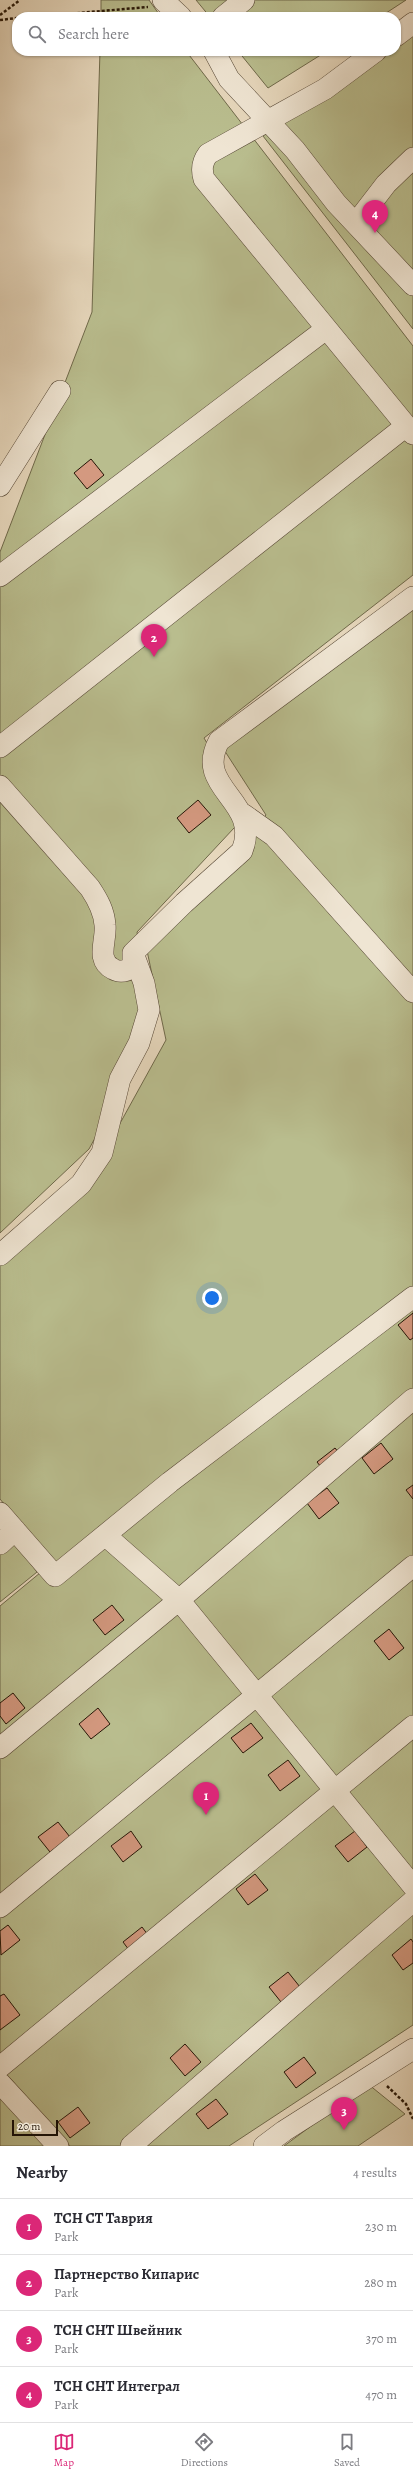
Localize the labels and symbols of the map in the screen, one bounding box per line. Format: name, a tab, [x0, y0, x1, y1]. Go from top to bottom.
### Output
pin: 4	[362, 200, 388, 233]
pin: 2	[141, 624, 167, 657]
your location	[202, 1288, 222, 1308]
pin: 1	[193, 1782, 219, 1815]
pin: 3	[331, 2097, 357, 2130]
scale bar	[12, 2118, 58, 2137]

